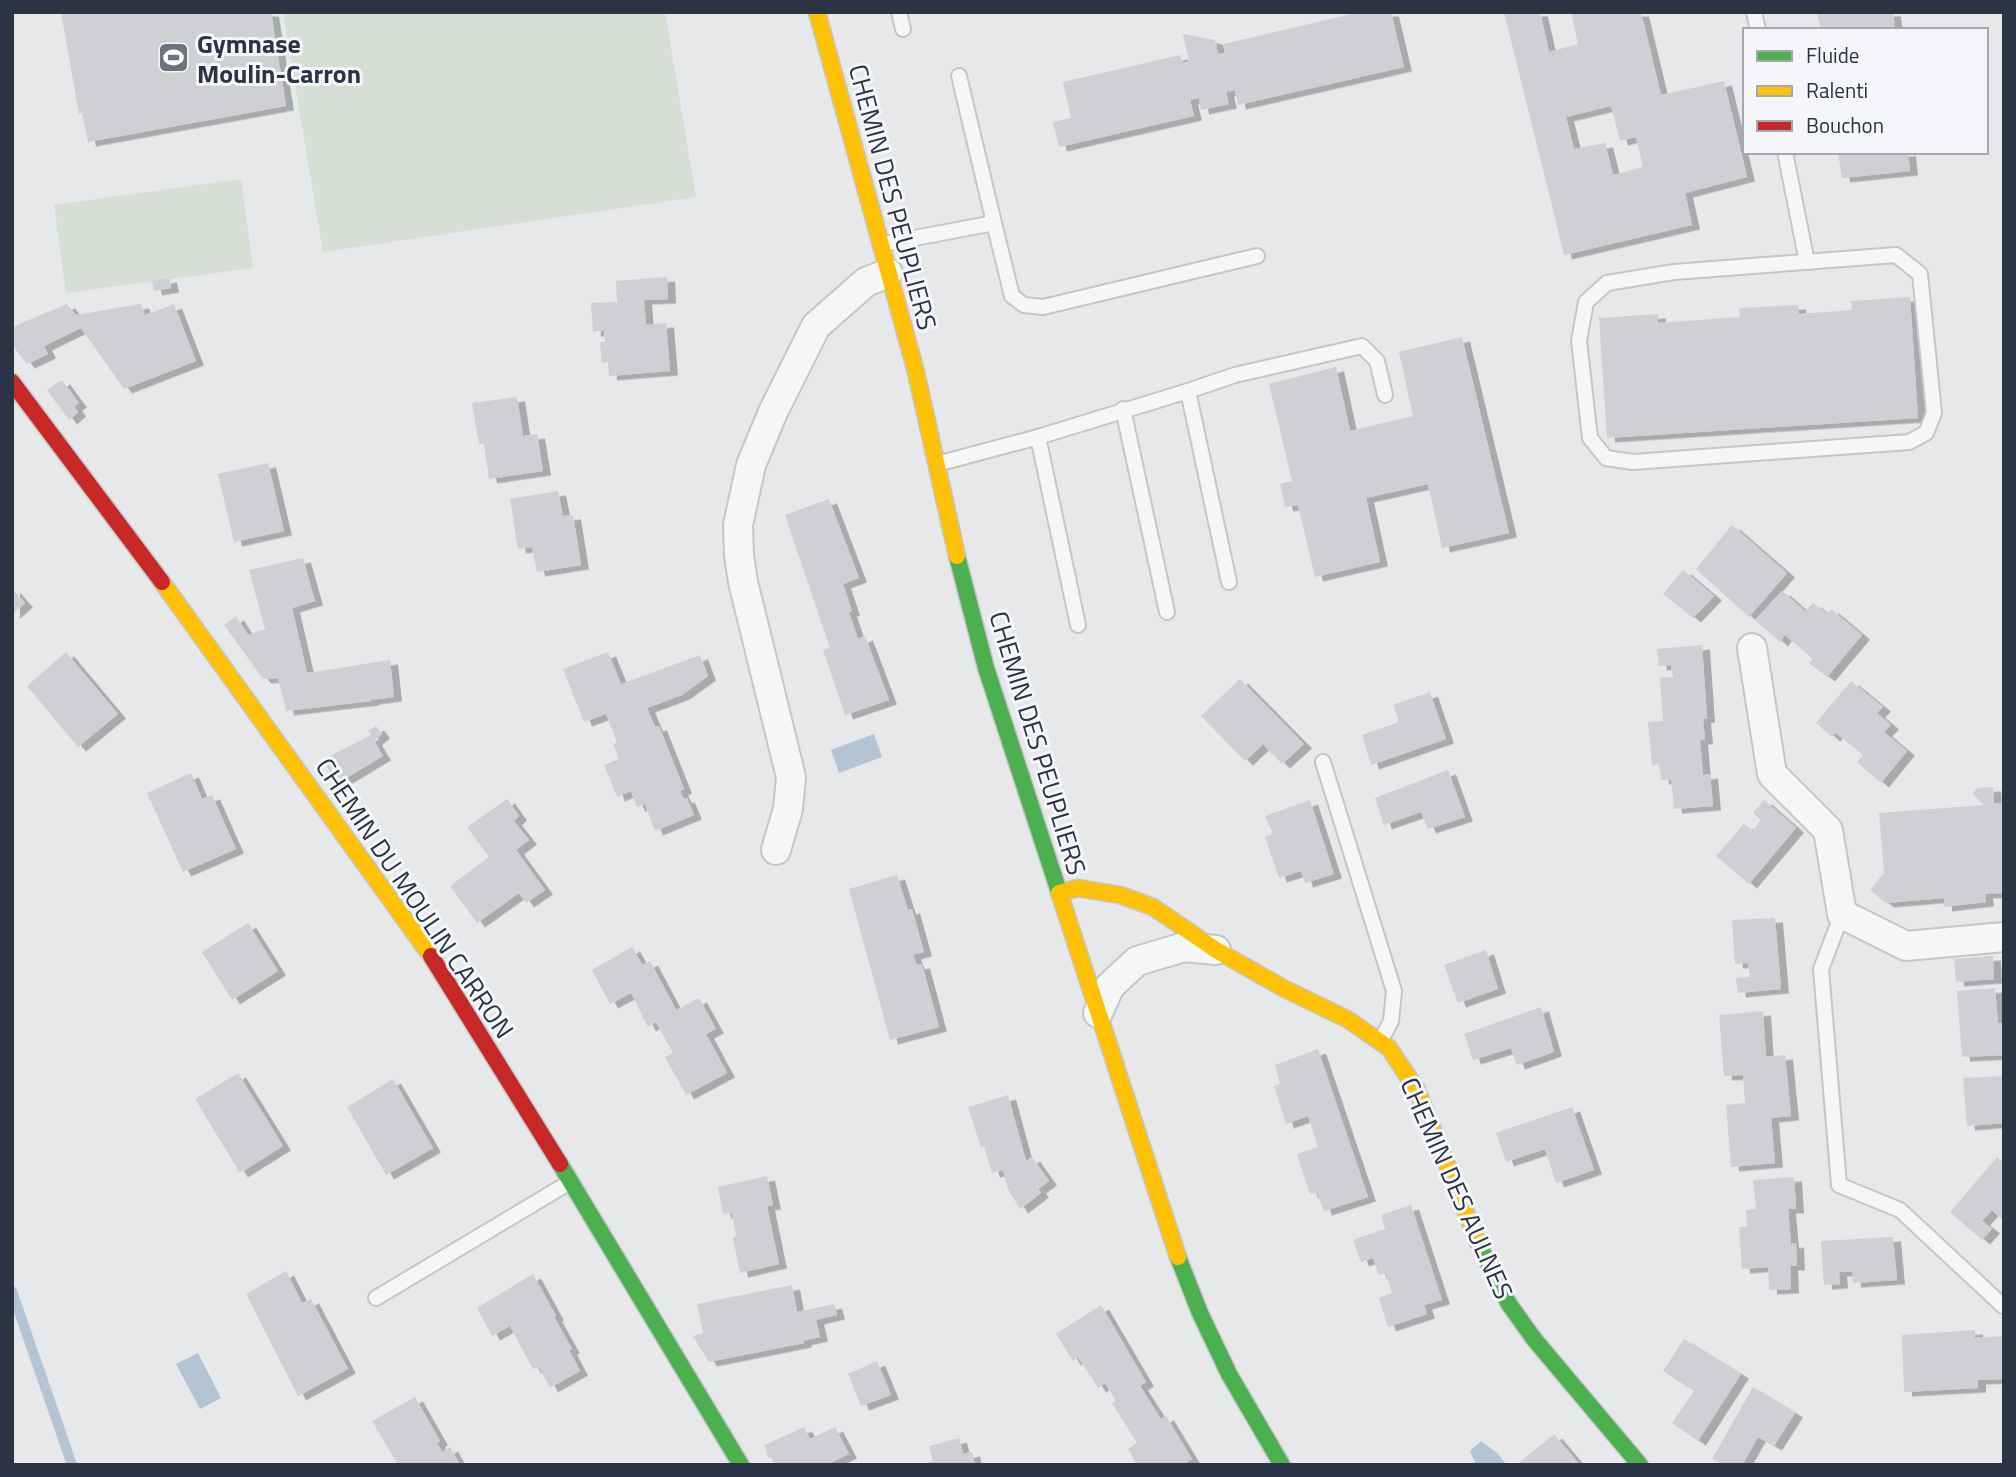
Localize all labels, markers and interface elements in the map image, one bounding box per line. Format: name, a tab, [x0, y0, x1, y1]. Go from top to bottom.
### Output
place label: Gymnase Moulin-Carron	[197, 24, 361, 93]
legend	[1743, 28, 1988, 154]
text: Fluide	[1806, 39, 1859, 71]
sports icon: Gymnase Moulin-Carron	[157, 41, 191, 75]
street label: CHEMIN DES PEUPLIERS	[839, 60, 947, 334]
text: Ralenti	[1806, 74, 1868, 106]
text: Bouchon	[1806, 109, 1884, 141]
street label: CHEMIN DES PEUPLIERS	[979, 606, 1097, 880]
street label: CHEMIN DU MOULIN CARRON	[306, 750, 524, 1046]
street label: CHEMIN DES AULNES	[1391, 1071, 1523, 1305]

